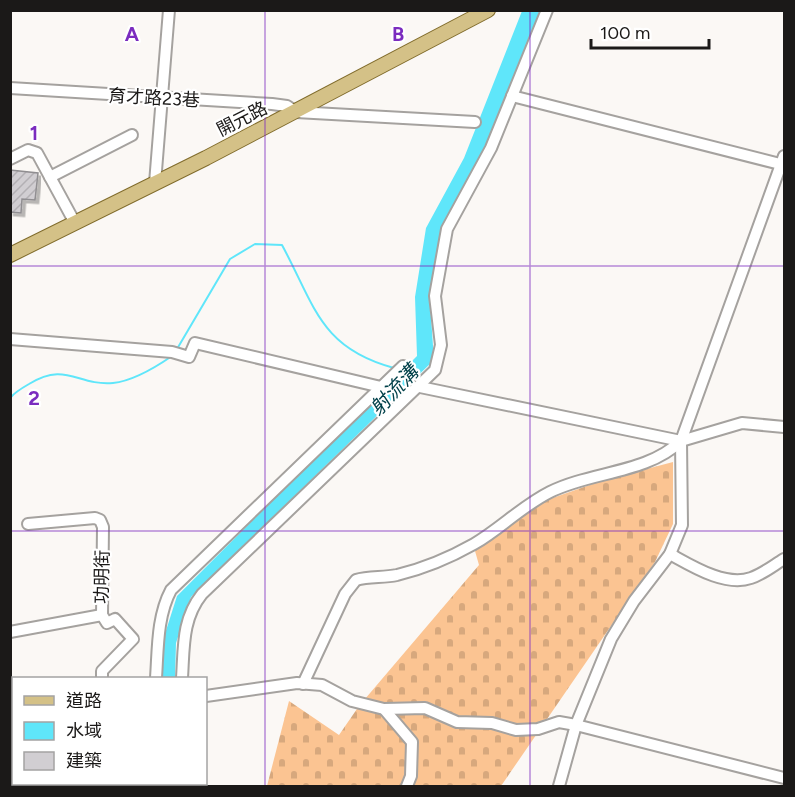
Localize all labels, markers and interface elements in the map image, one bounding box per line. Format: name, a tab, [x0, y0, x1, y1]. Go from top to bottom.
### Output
scale bar	[591, 12, 710, 50]
text: A	[125, 22, 140, 46]
text: B	[392, 22, 404, 46]
text: 100 m	[600, 22, 650, 44]
street label: 育才路23巷	[108, 85, 200, 111]
street label: 開元路	[213, 97, 271, 141]
text: 1	[30, 121, 38, 145]
water label: 射流溝	[365, 358, 425, 420]
text: 2	[28, 386, 40, 410]
street label: 功明街	[91, 550, 113, 604]
legend	[12, 677, 207, 785]
text: 道路	[66, 690, 102, 712]
text: 水域	[66, 720, 102, 742]
text: 建築	[66, 750, 102, 772]

